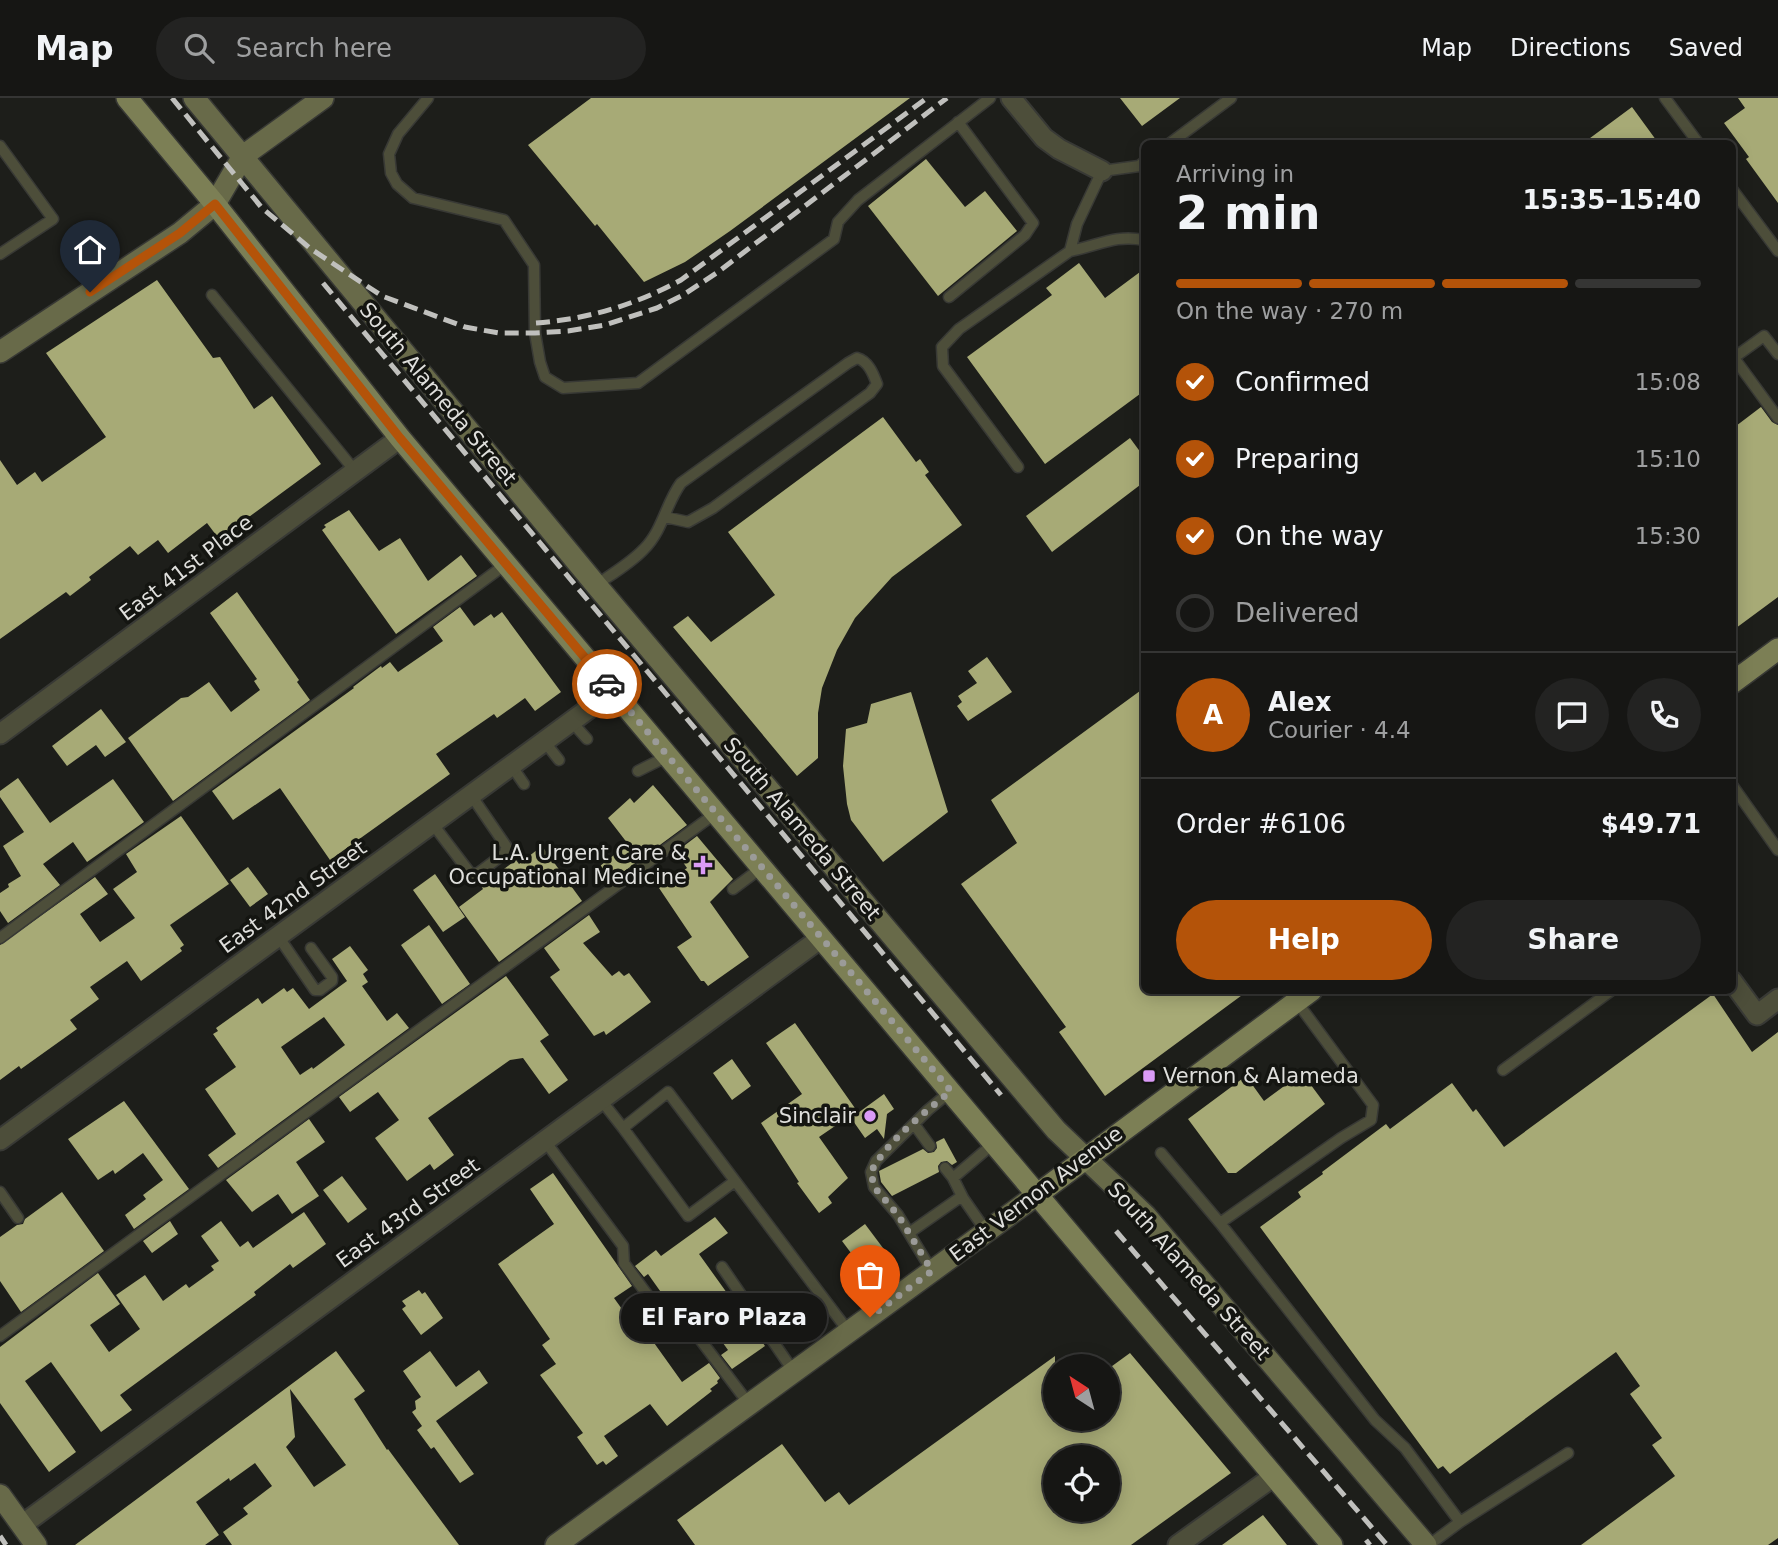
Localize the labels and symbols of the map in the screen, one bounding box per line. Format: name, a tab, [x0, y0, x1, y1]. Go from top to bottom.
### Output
pin	[60, 220, 120, 292]
street label: South Alameda Street	[355, 298, 521, 490]
street label: East 41st Place	[115, 510, 257, 626]
courier	[572, 649, 642, 719]
street label: South Alameda Street	[719, 733, 885, 925]
street label: East 42nd Street	[215, 836, 371, 958]
place label: L.A. Urgent Care & Occupational Medicine	[448, 841, 687, 889]
marker: L.A. Urgent Care & Occupational Medicine	[693, 855, 713, 875]
place label: Vernon & Alameda	[1163, 1064, 1359, 1088]
marker: Vernon & Alameda	[1141, 1068, 1157, 1084]
place label: Sinclair	[779, 1104, 856, 1128]
marker: Sinclair	[862, 1108, 878, 1124]
street label: East Vernon Avenue	[945, 1121, 1127, 1267]
street label: East 43rd Street	[332, 1153, 484, 1273]
street label: South Alameda Street	[1103, 1177, 1275, 1365]
pin	[840, 1245, 900, 1317]
callout: El Faro Plaza	[622, 1292, 828, 1342]
north arrow	[1043, 1354, 1120, 1432]

